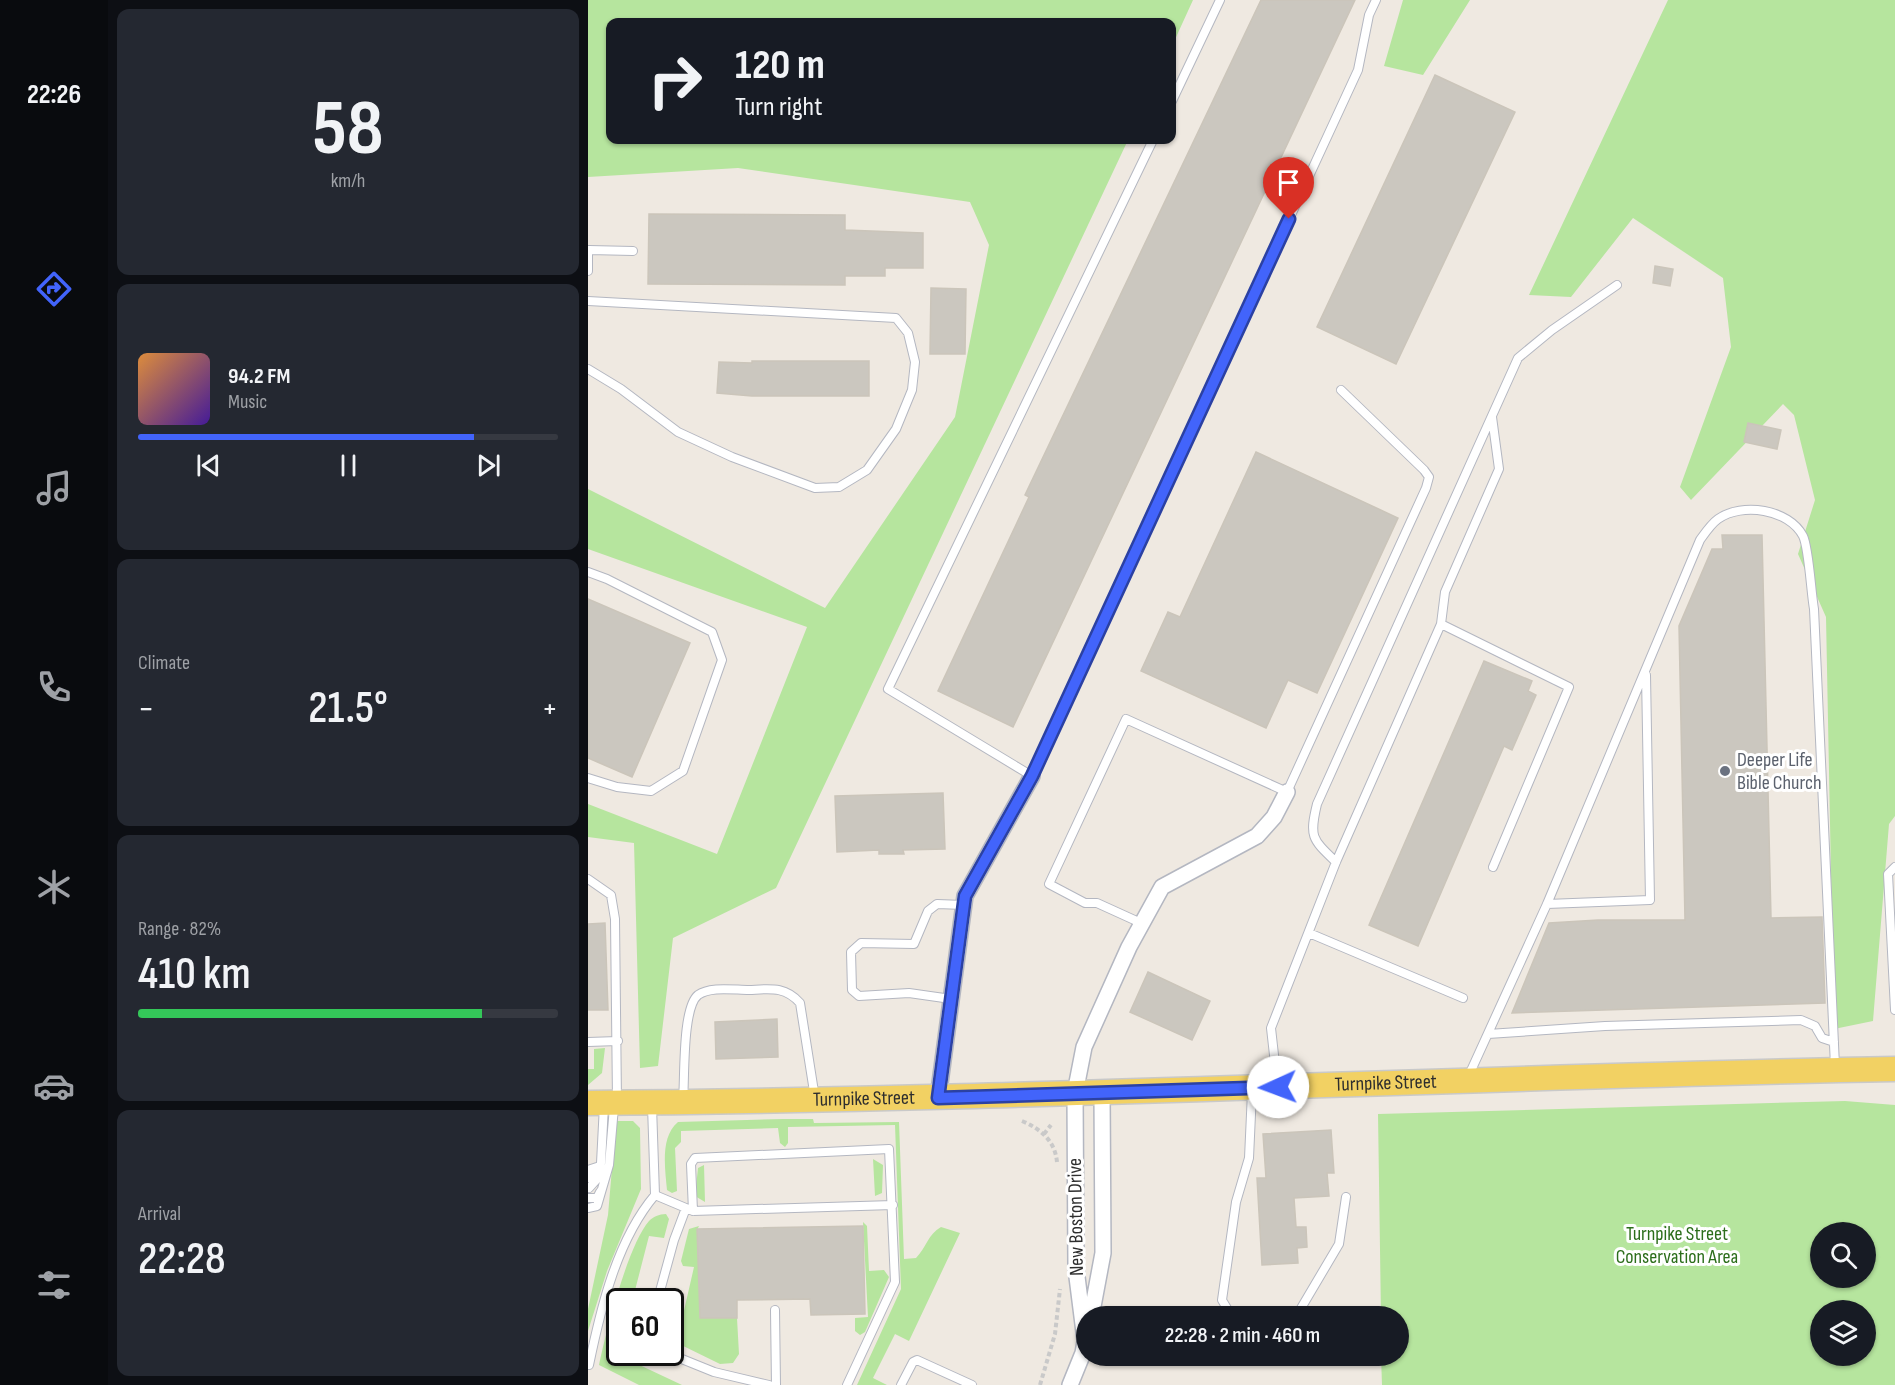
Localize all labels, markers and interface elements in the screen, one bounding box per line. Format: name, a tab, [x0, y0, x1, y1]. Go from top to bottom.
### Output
text: 120 m	[735, 40, 825, 91]
icon: right	[636, 42, 714, 120]
text: 22:26	[27, 79, 81, 111]
text: 58	[312, 83, 384, 176]
text: Turn right	[735, 91, 822, 123]
pin	[1263, 157, 1314, 219]
icon: arrive	[1272, 166, 1305, 199]
text: km/h	[331, 169, 365, 193]
icon: directions	[33, 268, 75, 310]
text: 94.2 FM	[228, 363, 290, 390]
text: Music	[228, 390, 267, 414]
icon: previous	[192, 449, 225, 482]
icon: pause	[332, 449, 365, 482]
icon: next	[472, 449, 505, 482]
icon: music	[33, 467, 75, 509]
text: Climate	[138, 651, 190, 675]
icon: phone	[33, 666, 75, 708]
text: 21.5°	[308, 681, 388, 736]
text: −	[138, 689, 154, 729]
text: +	[542, 689, 558, 729]
place label: Deeper Life Bible Church	[1737, 748, 1821, 795]
marker: Deeper Life Bible Church	[1718, 764, 1732, 778]
icon: climate	[33, 866, 75, 908]
text: Range · 82%	[138, 917, 221, 941]
text: 410 km	[138, 947, 251, 1002]
position arrow	[1246, 1055, 1310, 1119]
icon: car	[33, 1065, 75, 1107]
street label: Turnpike Street	[1334, 1069, 1437, 1097]
street label: Turnpike Street	[813, 1086, 915, 1112]
street label: New Boston Drive	[1063, 1158, 1089, 1276]
text: Arrival	[138, 1202, 181, 1226]
park label: Turnpike Street Conservation Area	[1616, 1222, 1738, 1269]
map controls	[1810, 1222, 1876, 1366]
button: search	[1810, 1222, 1876, 1288]
text: 22:28	[138, 1232, 226, 1287]
icon: filters	[33, 1264, 75, 1306]
speed limit sign: 60	[606, 1288, 684, 1366]
button: layers	[1810, 1300, 1876, 1366]
text: 22:28 · 2 min · 460 m	[1165, 1322, 1320, 1349]

